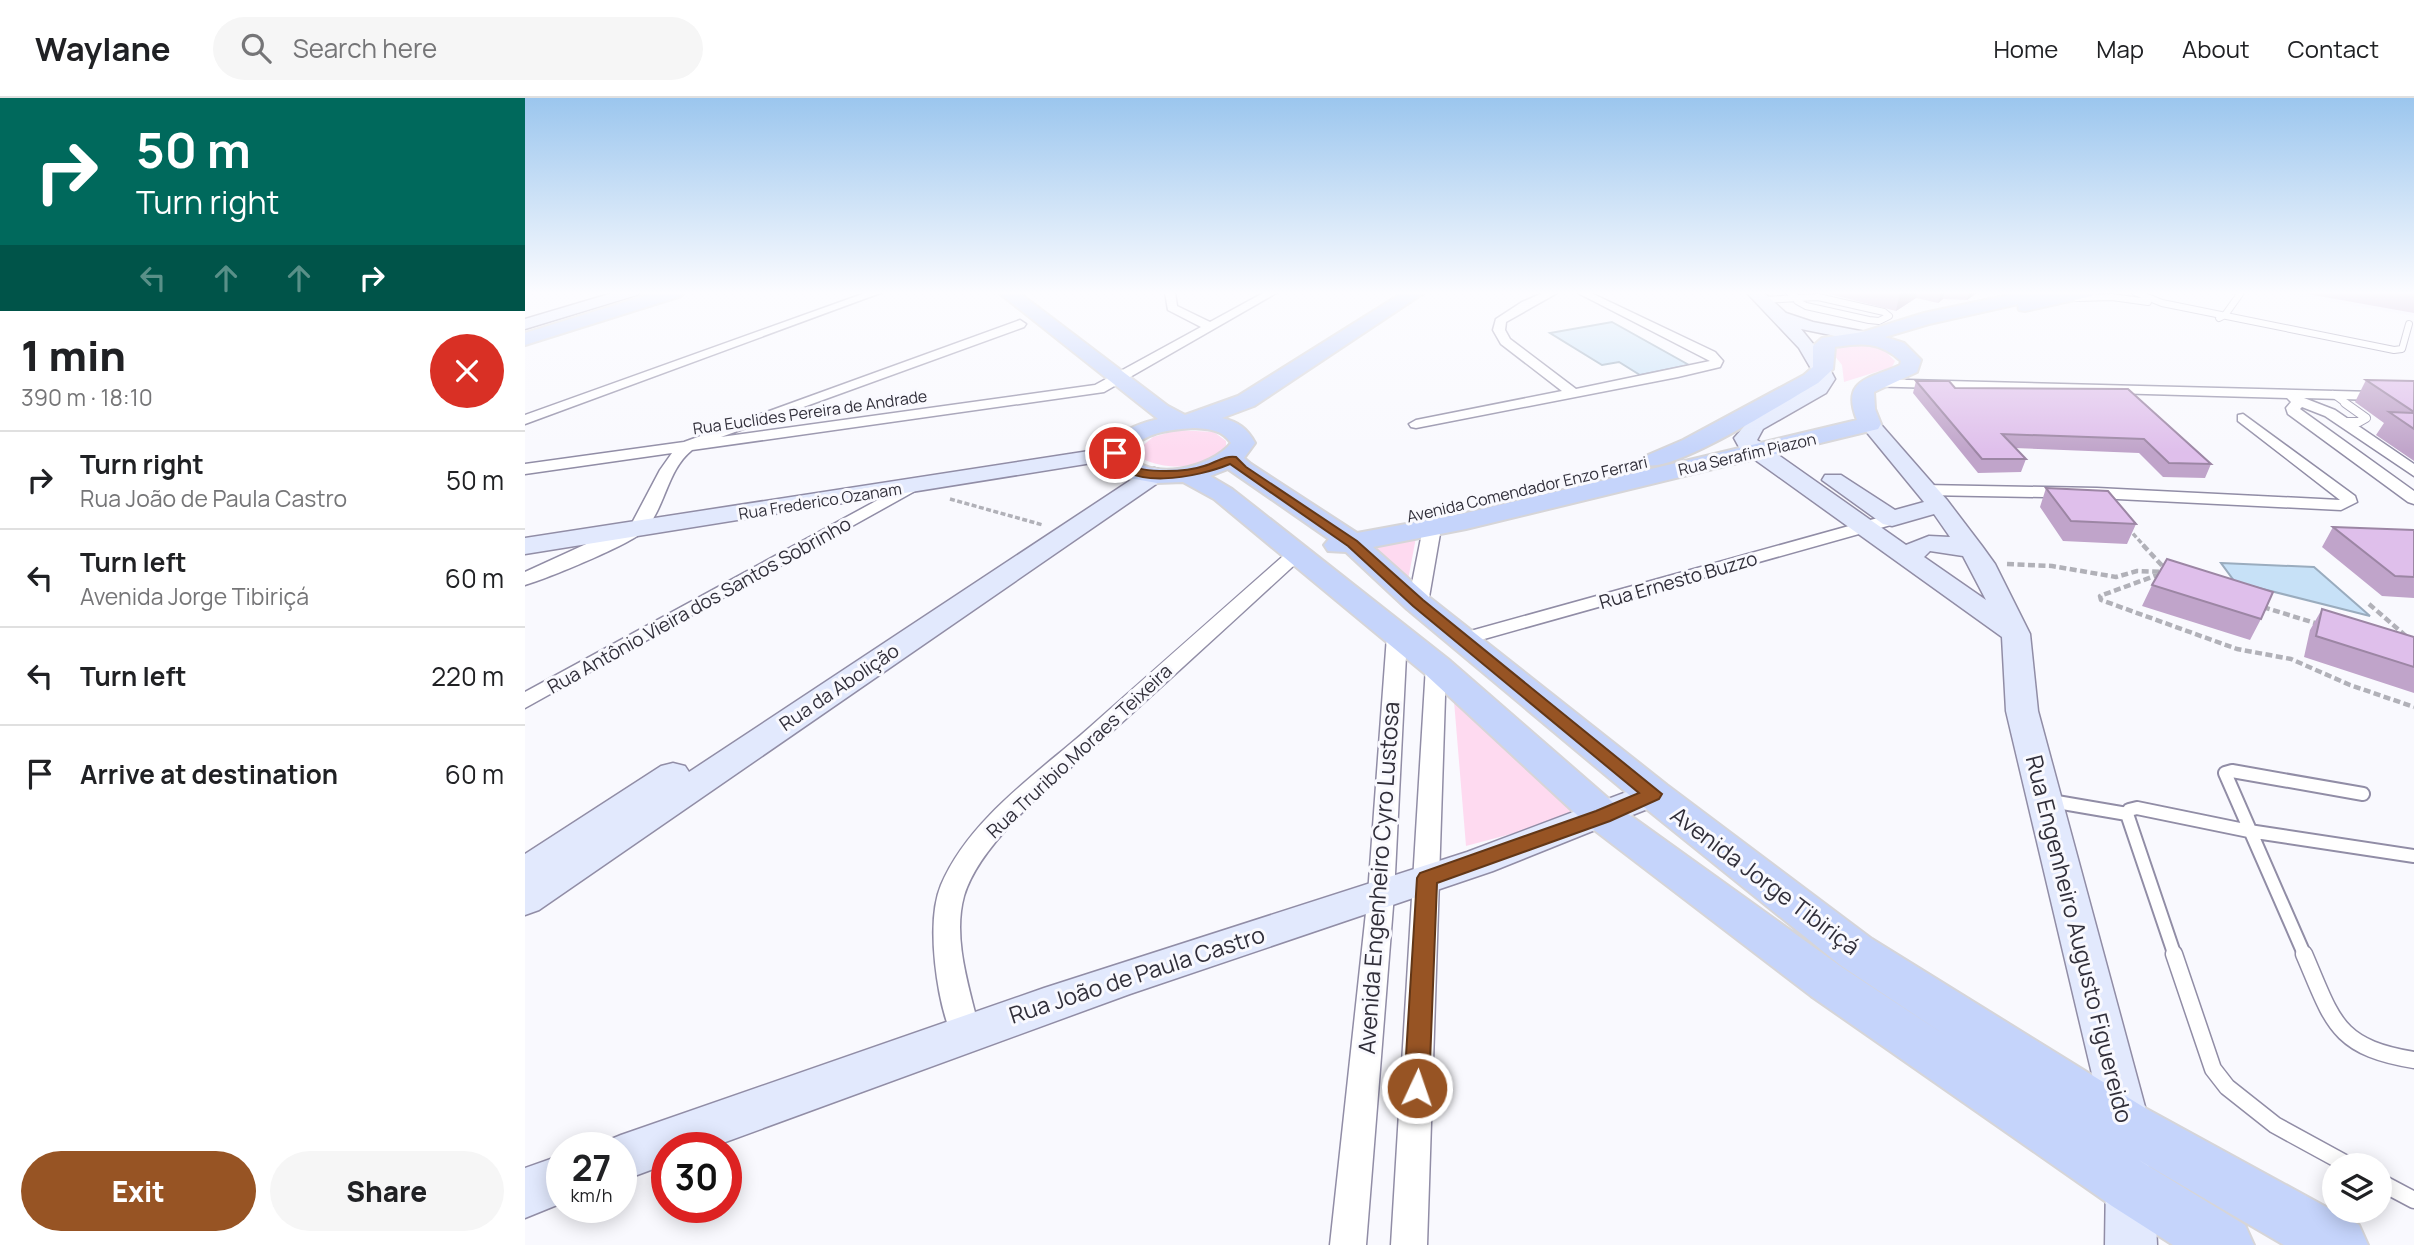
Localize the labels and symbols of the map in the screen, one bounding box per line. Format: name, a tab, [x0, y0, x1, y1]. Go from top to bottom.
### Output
street label: Rua Euclides Pereira de Andrade	[691, 385, 929, 439]
pin	[1085, 423, 1145, 483]
street label: Rua Serafim Piazon	[1676, 427, 1818, 481]
street label: Avenida Comendador Enzo Ferrari	[1404, 451, 1650, 527]
street label: Rua Frederico Ozanam	[737, 477, 903, 525]
street label: Rua Antônio Vieira dos Santos Sobrinho	[543, 510, 855, 700]
street label: Rua Ernesto Buzzo	[1596, 545, 1760, 615]
street label: Rua da Abolição	[774, 637, 904, 737]
street label: Rua Truribio Moraes Teixeira	[981, 658, 1177, 844]
street label: Avenida Engenheiro Cyro Lustosa	[1350, 701, 1406, 1055]
street label: Rua Engenheiro Augusto Figuereido	[2019, 752, 2141, 1126]
street label: Avenida Jorge Tibiriçá	[1665, 799, 1867, 962]
street label: Rua João de Paula Castro	[1005, 918, 1269, 1031]
position arrow	[1380, 1051, 1454, 1125]
speed limit sign: 30	[651, 1132, 742, 1223]

